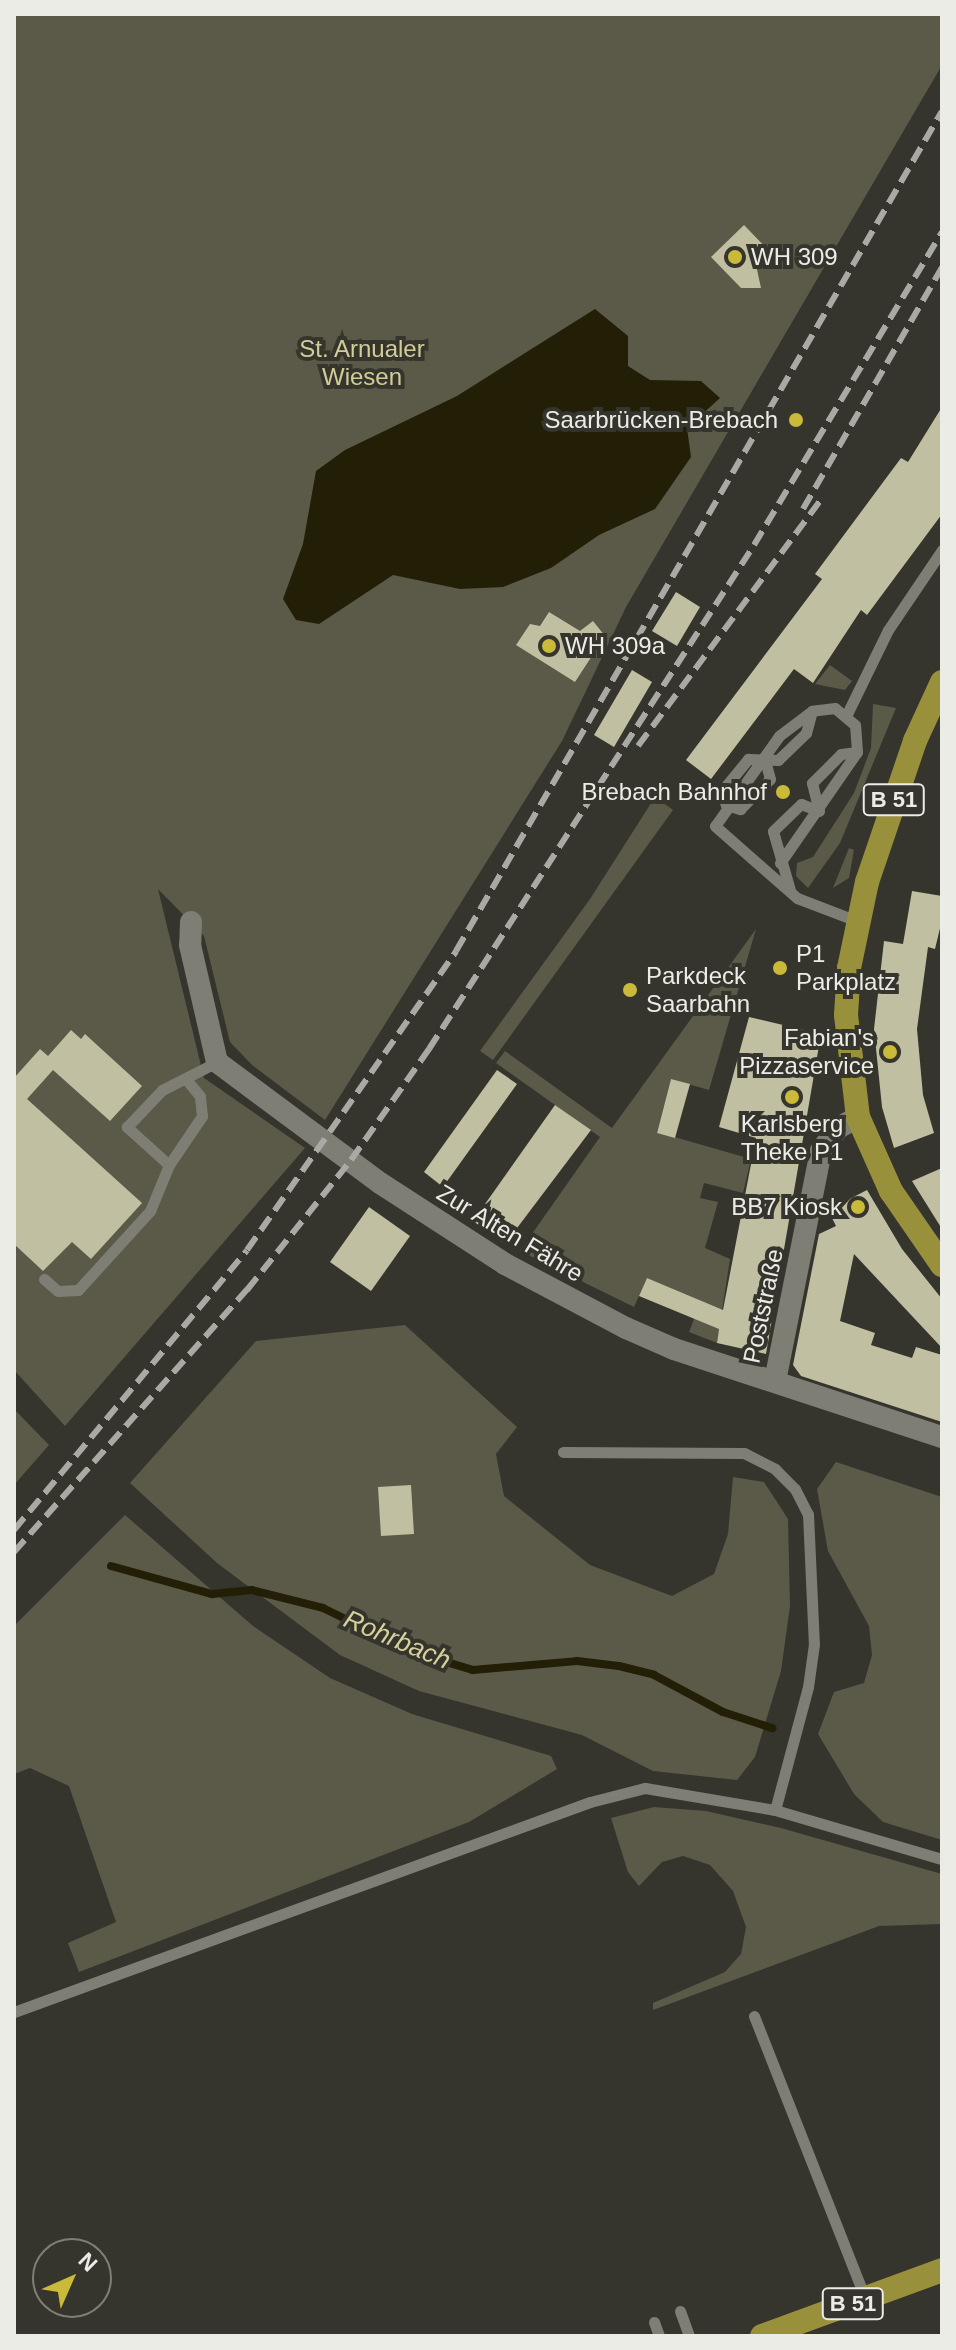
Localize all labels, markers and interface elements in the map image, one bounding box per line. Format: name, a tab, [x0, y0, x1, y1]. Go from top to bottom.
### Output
place label: WH 309	[751, 243, 838, 271]
marker: WH 309	[726, 248, 744, 266]
park label: St. Arnualer Wiesen	[299, 335, 425, 391]
place label: Saarbrücken-Brebach	[545, 406, 778, 434]
marker: Saarbrücken-Brebach	[785, 409, 807, 431]
place label: WH 309a	[565, 632, 665, 660]
marker: WH 309a	[540, 637, 558, 655]
place label: Brebach Bahnhof	[582, 778, 767, 806]
road number: B 51	[862, 782, 926, 818]
marker: Brebach Bahnhof	[774, 783, 792, 801]
place label: P1 Parkplatz	[796, 940, 896, 996]
marker: P1 Parkplatz	[771, 959, 789, 977]
place label: Parkdeck Saarbahn	[646, 962, 750, 1018]
marker: Parkdeck Saarbahn	[621, 981, 639, 999]
place label: Fabian's Pizzaservice	[739, 1024, 874, 1080]
marker: Fabian's Pizzaservice	[881, 1043, 899, 1061]
marker: Karlsberg Theke P1	[783, 1088, 801, 1106]
place label: Karlsberg Theke P1	[741, 1110, 843, 1166]
street label: Zur Alten Fähre	[431, 1178, 589, 1288]
place label: BB7 Kiosk	[731, 1193, 842, 1221]
marker: BB7 Kiosk	[849, 1198, 867, 1216]
street label: Poststraße	[737, 1246, 789, 1366]
water label: Rohrbach	[339, 1604, 455, 1676]
north arrow	[32, 2238, 112, 2318]
text: N	[73, 2248, 102, 2277]
road number: B 51	[821, 2286, 885, 2322]

